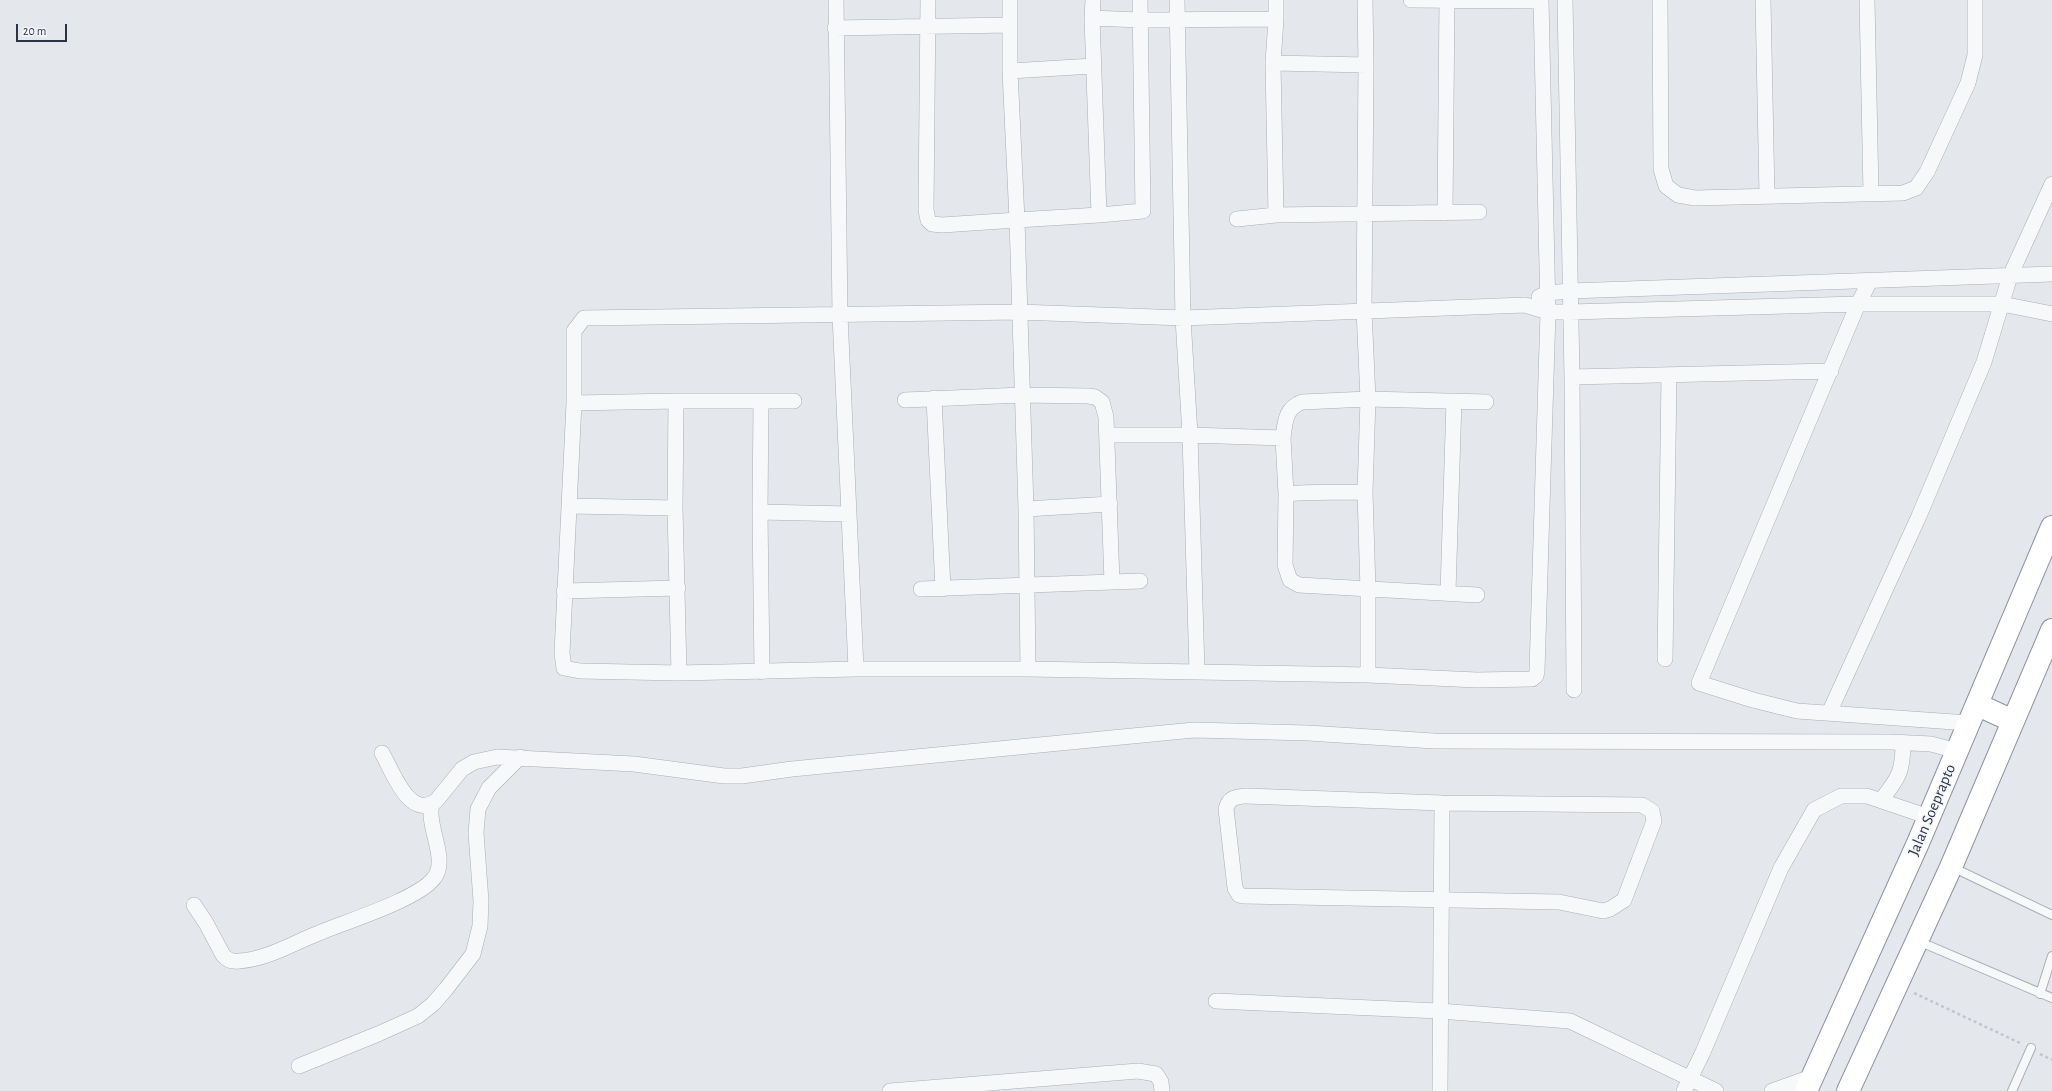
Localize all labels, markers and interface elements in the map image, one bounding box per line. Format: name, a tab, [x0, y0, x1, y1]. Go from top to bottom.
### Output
scale bar	[18, 16, 69, 42]
text: 20 m	[23, 25, 46, 37]
street label: Jalan Soeprapto	[1904, 761, 1960, 859]

